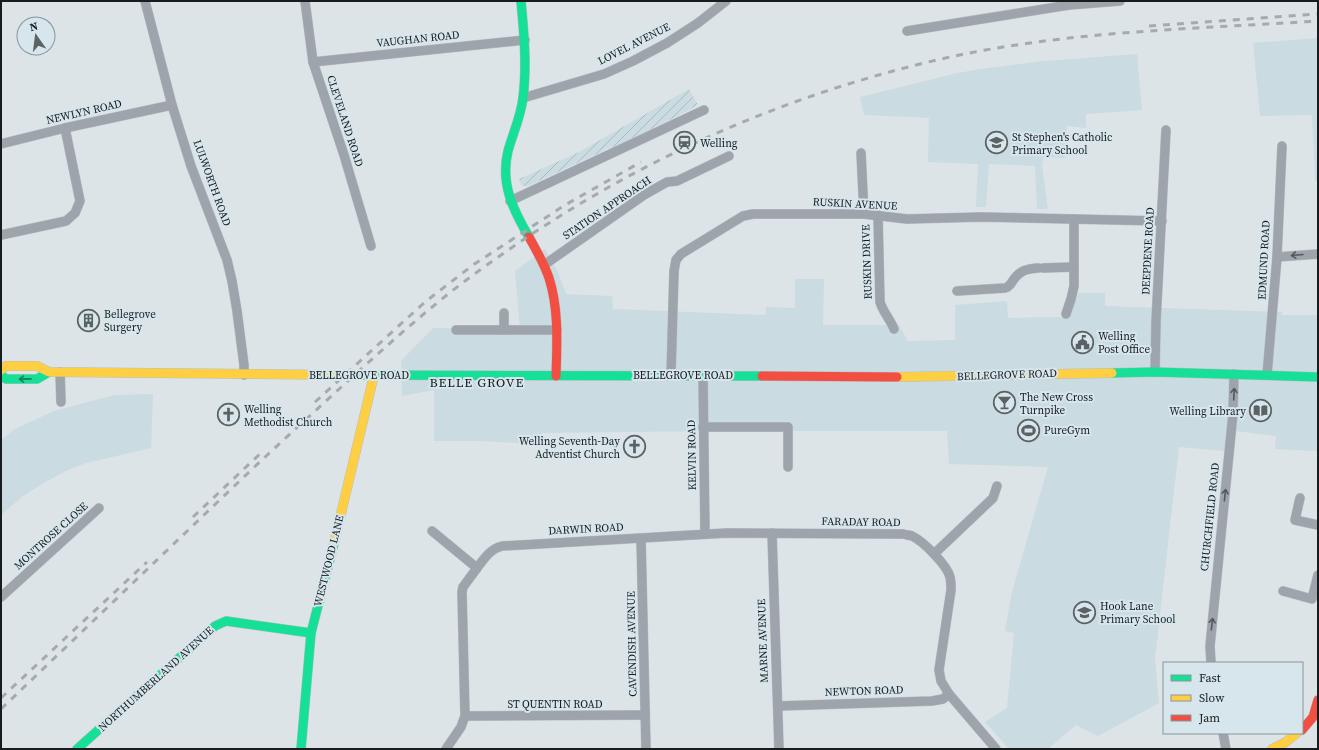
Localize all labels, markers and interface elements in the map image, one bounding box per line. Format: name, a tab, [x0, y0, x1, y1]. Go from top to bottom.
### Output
north arrow	[16, 16, 56, 56]
text: N	[28, 19, 39, 35]
street label: LOVEL AVENUE	[595, 19, 673, 69]
street label: VAUGHAN ROAD	[376, 27, 460, 51]
street label: CLEVELAND ROAD	[323, 73, 367, 169]
street label: NEWLYN ROAD	[45, 96, 124, 128]
station icon: Welling	[671, 130, 697, 156]
school or university icon: St Stephen's Catholic Primary School	[984, 130, 1010, 156]
place label: St Stephen's Catholic Primary School	[1012, 130, 1113, 158]
place label: Welling	[700, 136, 738, 151]
street label: LULWORTH ROAD	[189, 138, 235, 228]
street label: STATION APPROACH	[560, 173, 654, 243]
street label: RUSKIN AVENUE	[812, 194, 898, 214]
street label: DEEPDENE ROAD	[1138, 207, 1158, 295]
street label: EDMUND ROAD	[1254, 220, 1274, 300]
street label: RUSKIN DRIVE	[858, 224, 876, 300]
one-way arrow	[1291, 252, 1304, 259]
building icon: Bellegrove Surgery	[75, 307, 101, 333]
place label: Bellegrove Surgery	[104, 307, 156, 335]
public building icon: Welling Post Office	[1069, 329, 1095, 355]
place label: Welling Post Office	[1098, 329, 1150, 357]
street label: BELLEGROVE ROAD	[957, 366, 1058, 384]
street label: BELLEGROVE ROAD	[309, 368, 409, 383]
street label: BELLEGROVE ROAD	[633, 368, 733, 383]
district label: BELLE GROVE	[430, 374, 524, 391]
one-way arrow	[19, 375, 32, 383]
one-way arrow	[1230, 388, 1237, 401]
bar icon: The New Cross Turnpike	[991, 390, 1017, 416]
place label: The New Cross Turnpike	[1020, 390, 1093, 418]
library icon: Welling Library	[1248, 398, 1274, 424]
church icon: Welling Methodist Church	[215, 402, 241, 428]
place label: Welling Methodist Church	[244, 402, 333, 430]
place label: Welling Library	[1169, 404, 1246, 419]
sports icon: PureGym	[1015, 417, 1041, 443]
street label: KELVIN ROAD	[684, 419, 700, 490]
place label: PureGym	[1044, 423, 1090, 438]
place label: Welling Seventh-Day Adventist Church	[519, 434, 620, 462]
church icon: Welling Seventh-Day Adventist Church	[622, 434, 648, 460]
street label: CHURCHFIELD ROAD	[1197, 462, 1223, 572]
one-way arrow	[1221, 489, 1228, 502]
street label: MONTROSE CLOSE	[11, 499, 91, 573]
street label: WESTWOOD LANE	[310, 513, 348, 608]
street label: FARADAY ROAD	[821, 514, 901, 530]
street label: DARWIN ROAD	[548, 520, 624, 538]
street label: CAVENDISH AVENUE	[624, 591, 640, 697]
street label: MARNE AVENUE	[754, 598, 772, 683]
school or university icon: Hook Lane Primary School	[1071, 599, 1097, 625]
place label: Hook Lane Primary School	[1100, 599, 1175, 627]
one-way arrow	[1208, 618, 1216, 631]
street label: NORTHUMBERLAND AVENUE	[95, 623, 217, 735]
legend	[1163, 662, 1303, 734]
text: Fast	[1199, 670, 1221, 686]
street label: NEWTON ROAD	[824, 682, 904, 700]
text: Slow	[1199, 690, 1225, 706]
street label: ST QUENTIN ROAD	[507, 697, 603, 712]
text: Jam	[1198, 710, 1220, 726]

